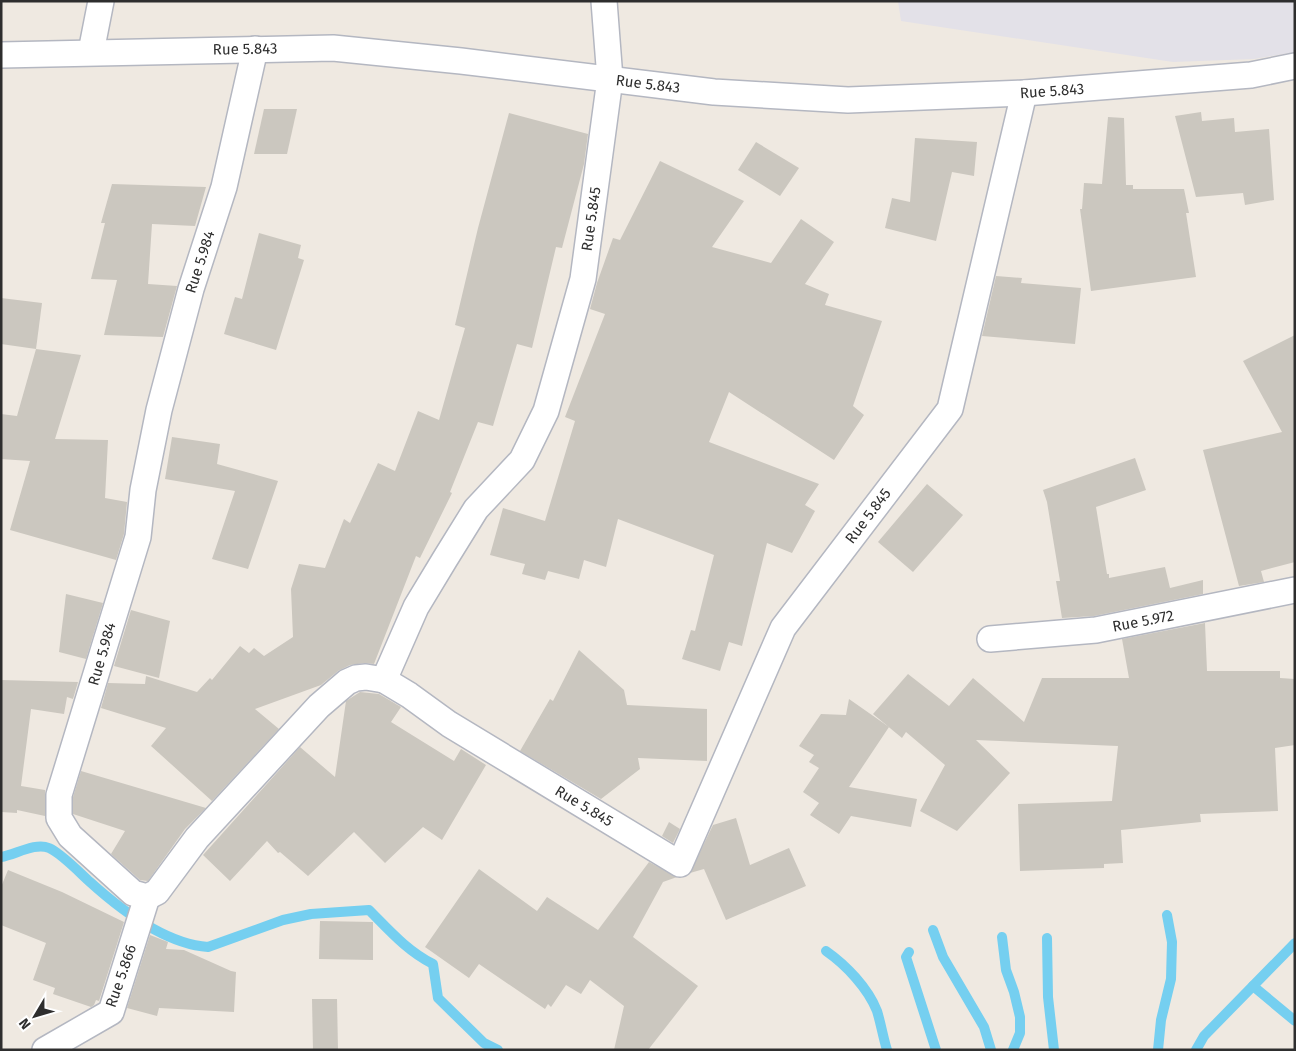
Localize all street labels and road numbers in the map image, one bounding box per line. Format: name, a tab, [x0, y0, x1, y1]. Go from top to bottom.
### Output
street label: Rue 5.843	[213, 39, 277, 59]
street label: Rue 5.843	[615, 71, 681, 97]
street label: Rue 5.843	[1019, 80, 1085, 102]
street label: Rue 5.845	[578, 186, 604, 252]
street label: Rue 5.984	[181, 228, 219, 296]
street label: Rue 5.845	[841, 485, 895, 547]
street label: Rue 5.972	[1111, 606, 1175, 636]
street label: Rue 5.984	[84, 620, 120, 688]
street label: Rue 5.845	[552, 782, 616, 830]
street label: Rue 5.866	[102, 942, 140, 1010]

